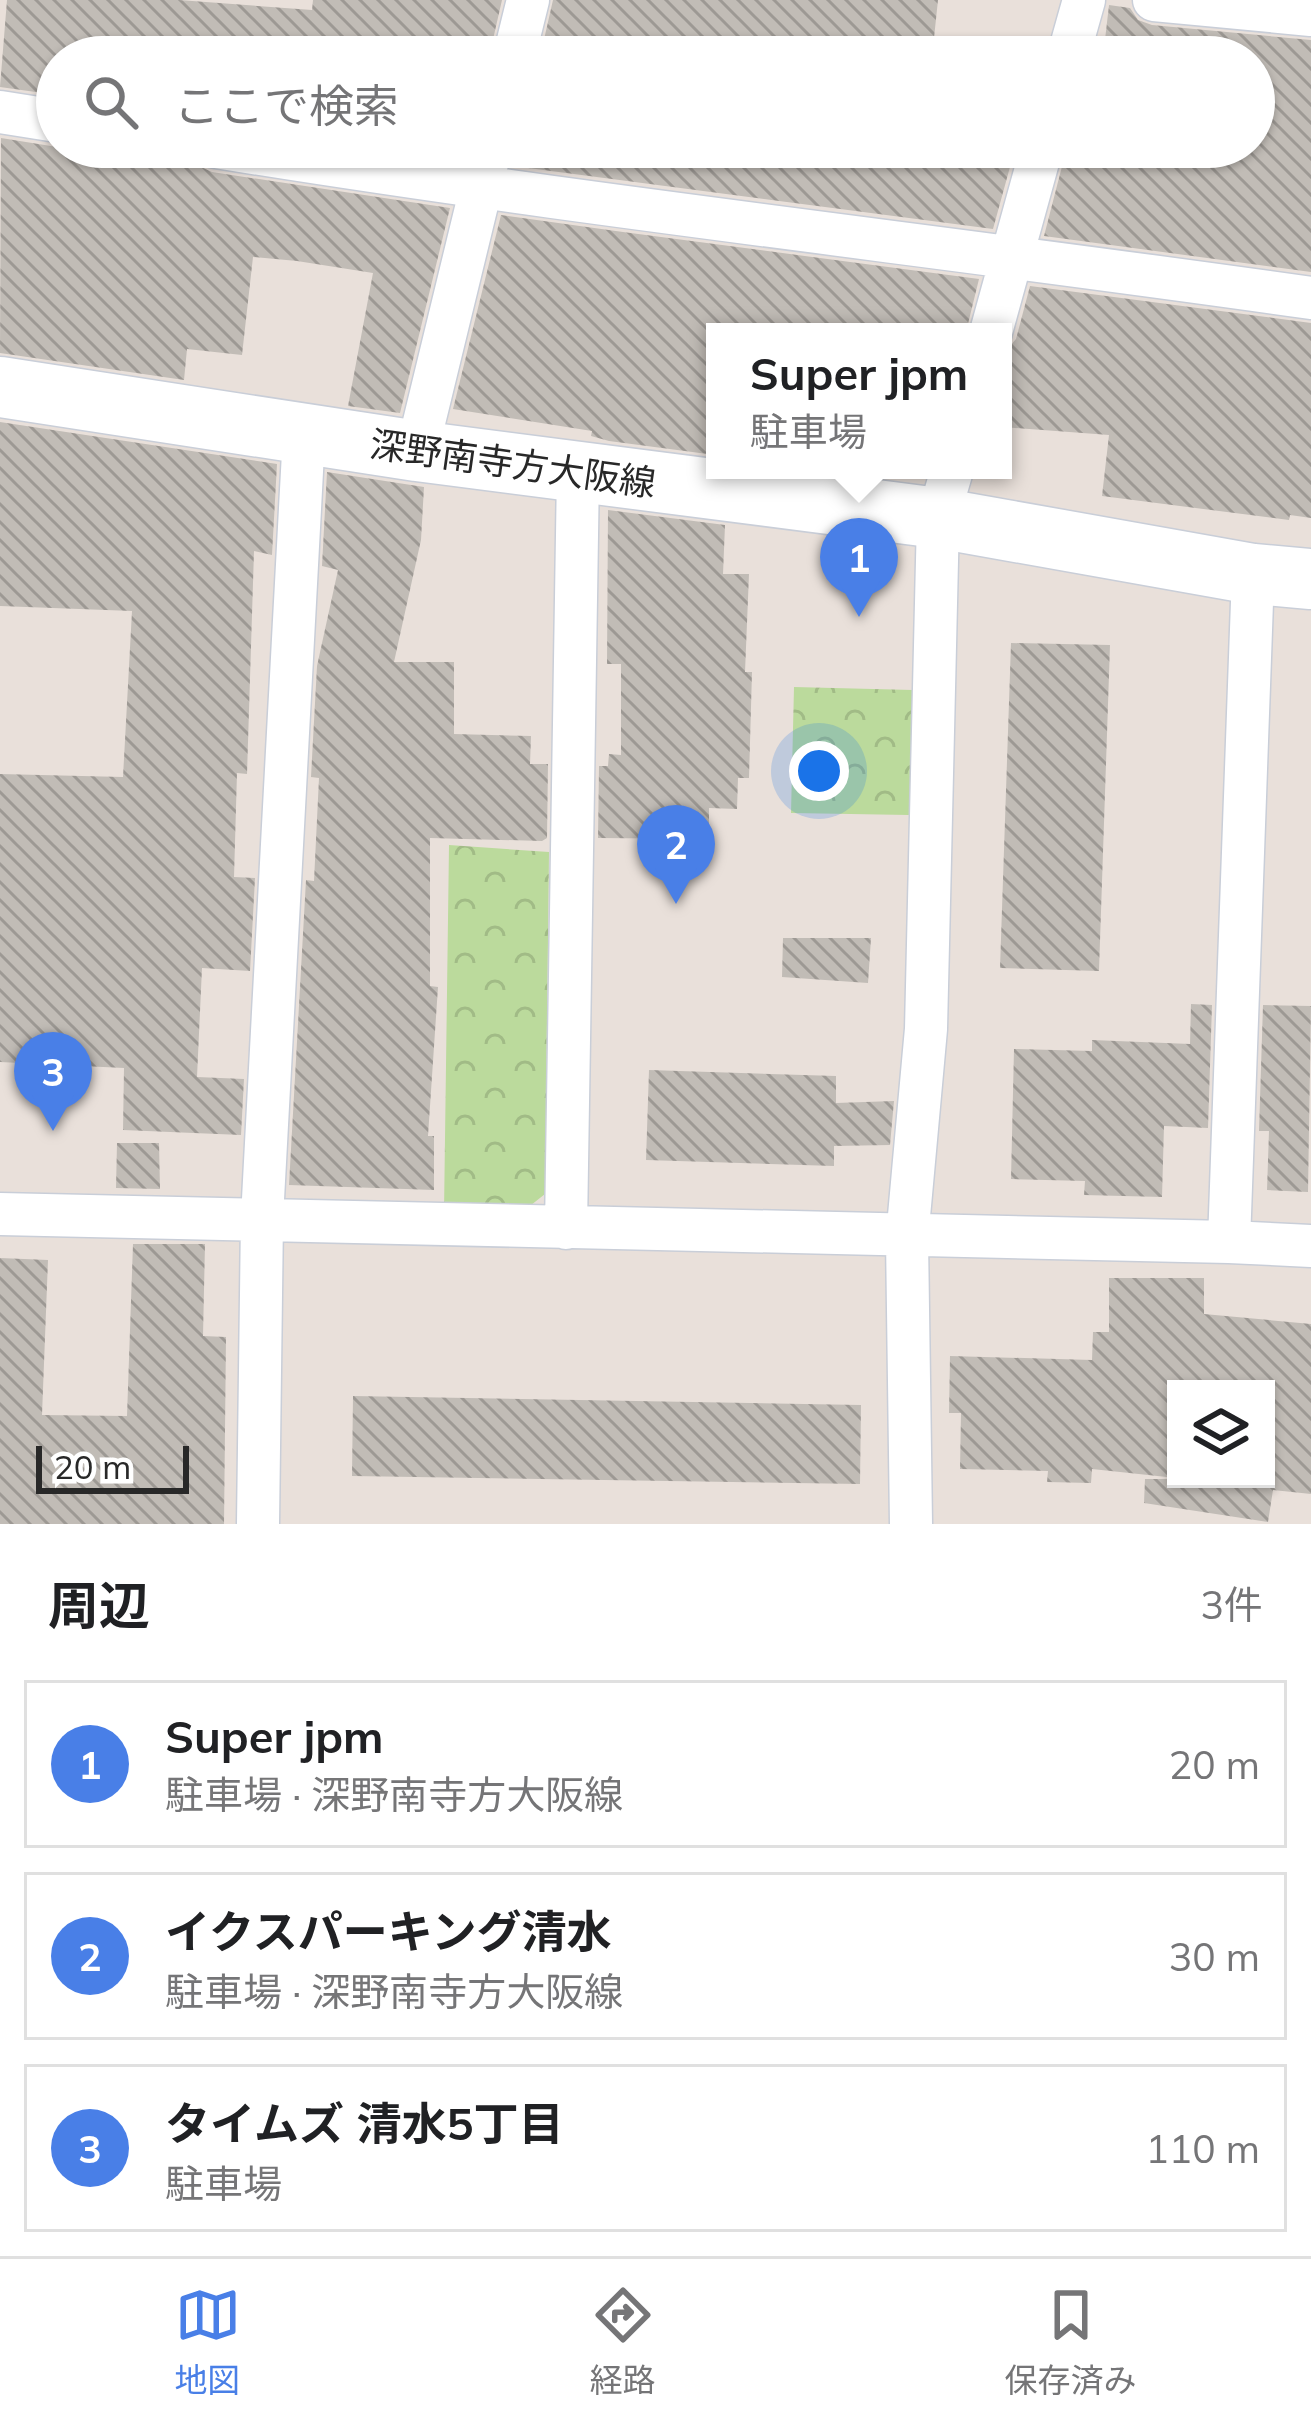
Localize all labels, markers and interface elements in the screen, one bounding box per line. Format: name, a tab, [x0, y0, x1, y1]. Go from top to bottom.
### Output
search box	[36, 36, 1275, 168]
icon: search	[78, 69, 144, 135]
text: ここで検索	[174, 77, 399, 133]
popup	[706, 323, 1012, 479]
text: Super jpm	[750, 345, 968, 401]
text: 駐車場	[750, 407, 867, 456]
street label: 深野南寺方大阪線	[367, 421, 659, 505]
pin: 1	[820, 518, 898, 617]
your location	[789, 741, 849, 801]
pin: 2	[637, 805, 715, 904]
pin: 3	[14, 1032, 92, 1131]
map controls	[1167, 1380, 1275, 1488]
button: layers	[1167, 1380, 1275, 1488]
scale bar	[36, 1440, 189, 1493]
text: 20 m	[54, 1446, 131, 1487]
text: 周辺	[48, 1573, 150, 1637]
text: 3件	[1201, 1580, 1263, 1629]
text: Super jpm	[165, 1708, 384, 1764]
text: 1	[78, 1740, 102, 1789]
text: 20 m	[1169, 1740, 1260, 1789]
text: 駐車場 · 深野南寺方大阪線	[165, 1770, 623, 1819]
text: イクスパーキング清水	[165, 1903, 611, 1959]
text: 2	[78, 1932, 102, 1981]
text: 30 m	[1169, 1932, 1260, 1981]
text: 駐車場 · 深野南寺方大阪線	[165, 1967, 623, 2016]
text: タイムズ 清水5丁目	[165, 2095, 563, 2151]
text: 3	[78, 2124, 102, 2173]
text: 110 m	[1145, 2124, 1260, 2173]
text: 駐車場	[165, 2159, 282, 2208]
tab: 地図	[175, 2282, 241, 2402]
tab: 経路	[590, 2282, 656, 2402]
tab: 保存済み	[1005, 2282, 1137, 2402]

